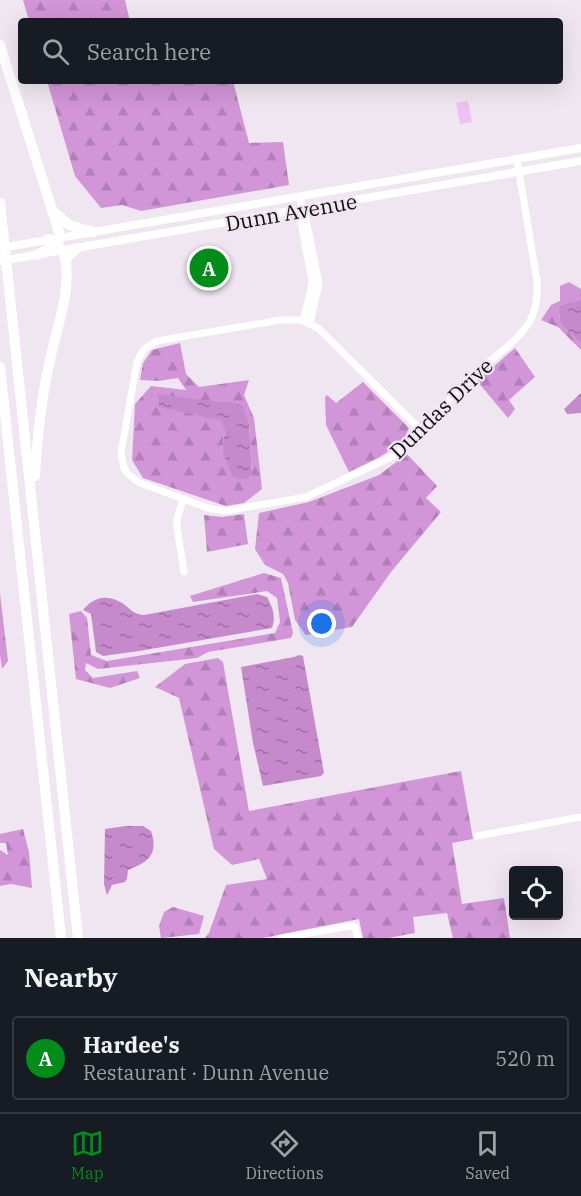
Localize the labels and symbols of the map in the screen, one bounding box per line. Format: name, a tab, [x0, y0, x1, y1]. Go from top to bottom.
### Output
street label: Dunn Avenue	[223, 187, 359, 237]
pin: A	[190, 246, 228, 290]
street label: Dundas Drive	[383, 352, 499, 464]
your location	[307, 609, 336, 638]

